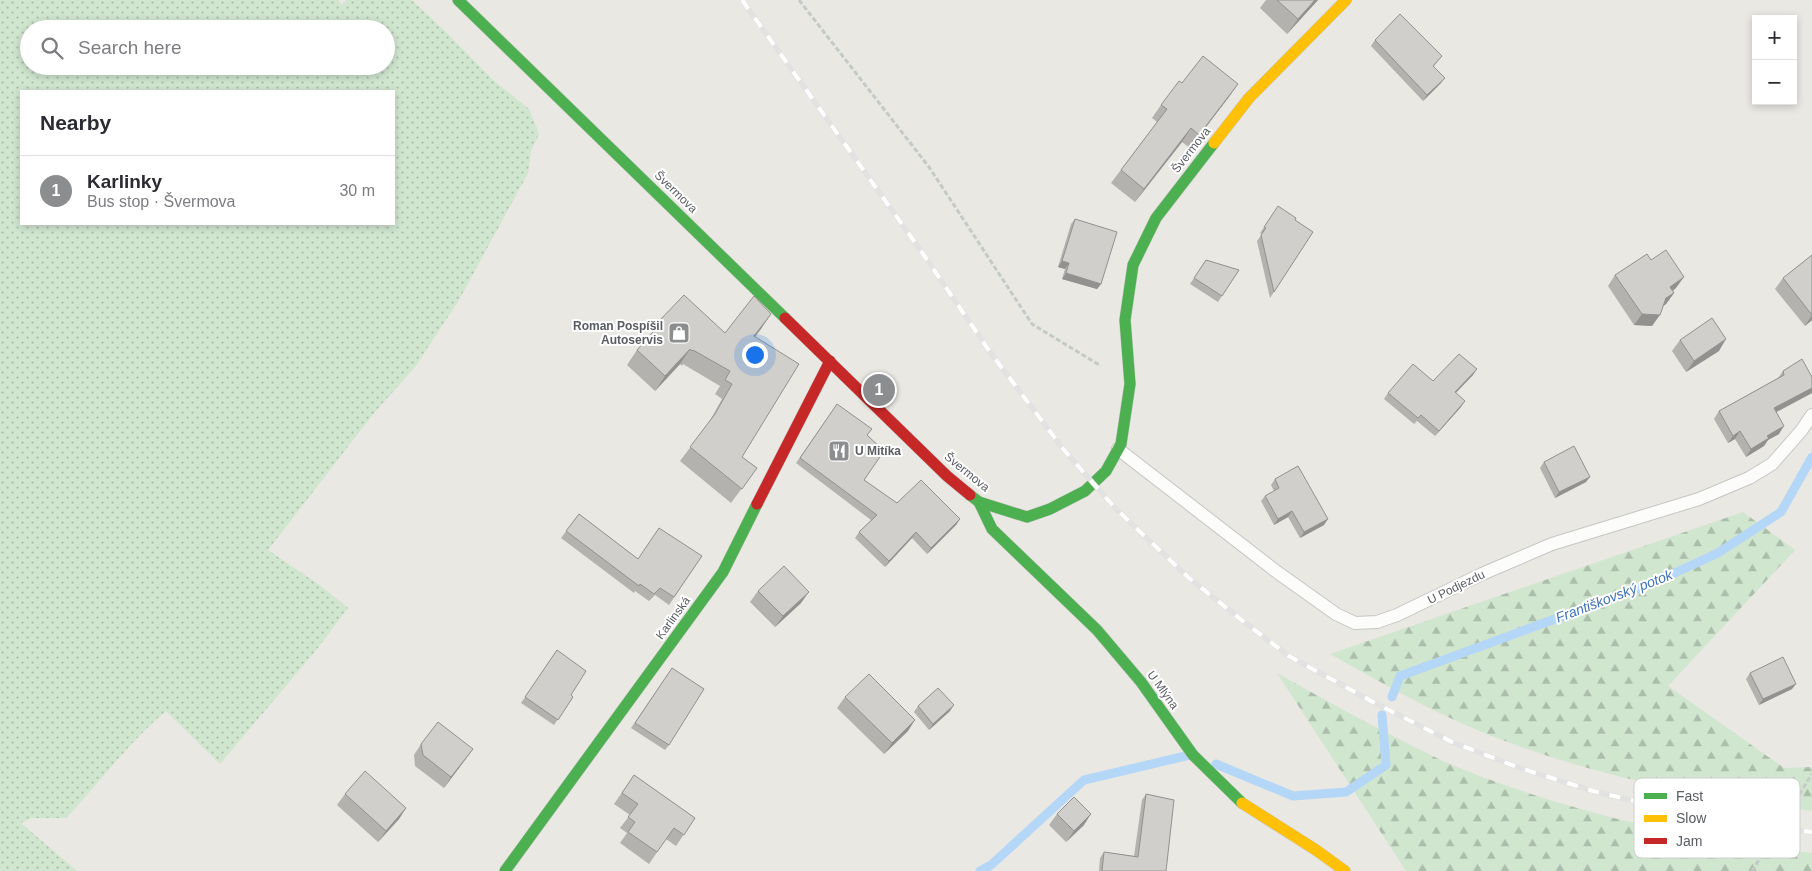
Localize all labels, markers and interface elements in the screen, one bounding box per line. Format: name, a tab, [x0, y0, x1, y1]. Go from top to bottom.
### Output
map controls	[1752, 15, 1797, 105]
button: +	[1752, 15, 1797, 60]
search box	[20, 20, 395, 75]
icon: search	[38, 34, 66, 62]
text: Search here	[78, 37, 182, 58]
button: −	[1752, 60, 1797, 105]
text: Nearby	[40, 111, 111, 134]
street label: Švermova	[1168, 124, 1213, 176]
street label: Švermova	[652, 167, 701, 216]
text: Karlinky	[87, 171, 162, 192]
text: 1	[52, 182, 60, 199]
text: 30 m	[339, 182, 375, 199]
text: Bus stop · Švermova	[87, 193, 236, 210]
place label: Roman Pospíšil Autoservis	[573, 319, 663, 347]
shop icon: Roman Pospíšil Autoservis	[667, 321, 691, 345]
your location	[742, 342, 768, 368]
pin: 1	[863, 371, 895, 409]
restaurant icon: U Mitíka	[827, 439, 851, 463]
place label: U Mitíka	[855, 444, 901, 458]
street label: Švermova	[942, 449, 993, 495]
water label: Františkovský potok	[1553, 566, 1676, 626]
street label: U Podjezdu	[1425, 567, 1487, 607]
street label: Karlinská	[653, 594, 693, 642]
street label: U Mlýna	[1144, 668, 1182, 712]
legend	[1634, 778, 1800, 858]
text: Fast	[1676, 788, 1703, 804]
text: Slow	[1676, 810, 1707, 826]
text: Jam	[1676, 833, 1702, 849]

